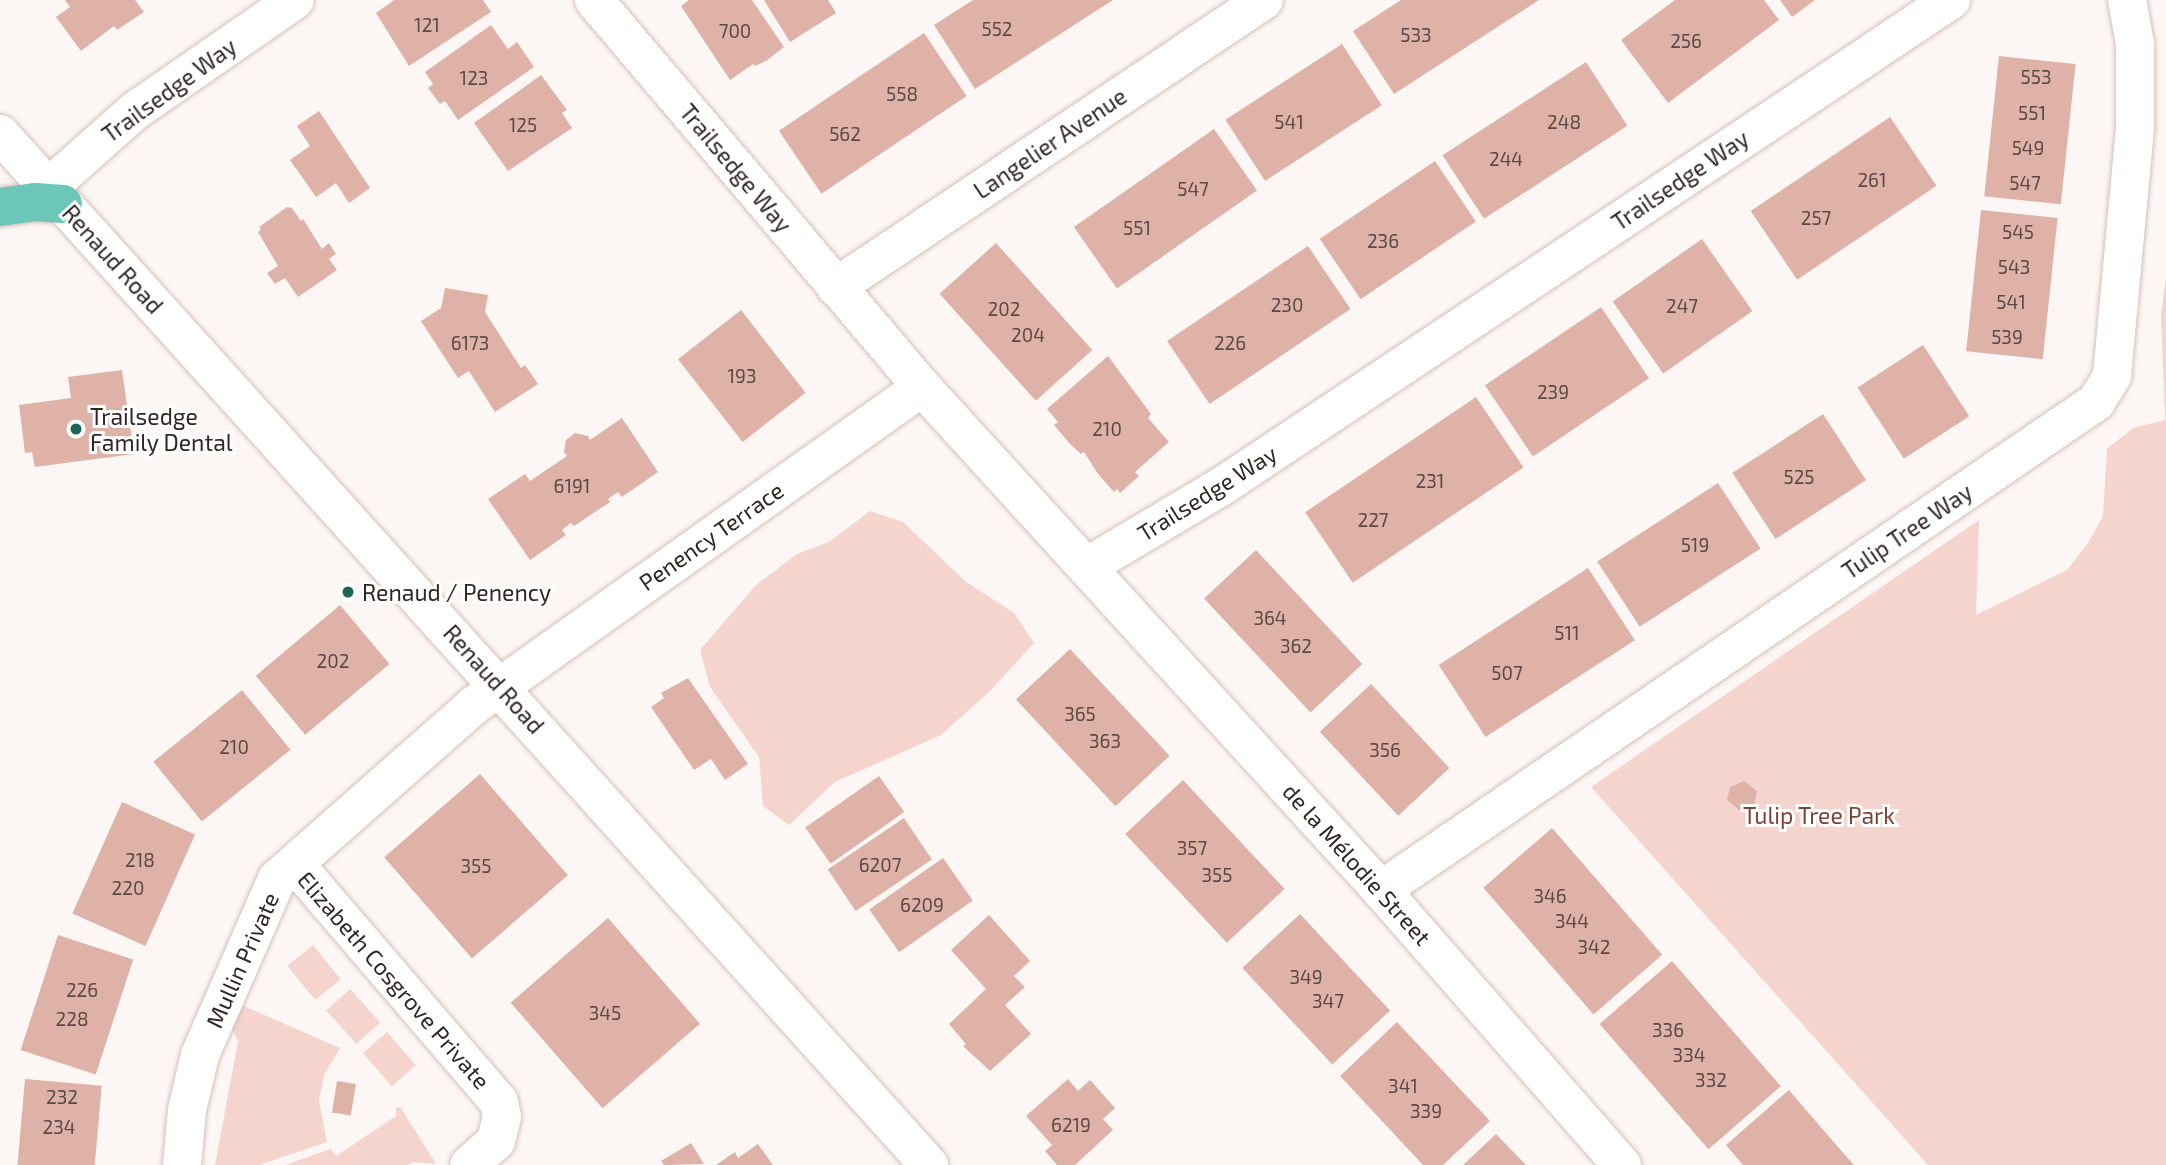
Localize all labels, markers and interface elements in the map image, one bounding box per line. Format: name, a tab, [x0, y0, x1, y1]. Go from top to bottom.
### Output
house number: 121	[414, 14, 440, 36]
house number: 552	[981, 18, 1013, 40]
house number: 700	[719, 20, 751, 42]
house number: 533	[1400, 24, 1432, 46]
house number: 256	[1670, 30, 1702, 52]
street label: Trailsedge Way	[96, 32, 242, 148]
house number: 553	[2021, 66, 2051, 88]
house number: 123	[460, 67, 488, 89]
street label: Langelier Avenue	[968, 81, 1132, 205]
house number: 558	[886, 83, 918, 105]
street label: Trailsedge Way	[674, 98, 798, 238]
house number: 551	[2018, 102, 2046, 124]
house number: 541	[1274, 111, 1304, 133]
house number: 248	[1547, 111, 1581, 133]
house number: 125	[509, 114, 537, 136]
house number: 562	[829, 123, 861, 145]
street label: Trailsedge Way	[1606, 124, 1754, 236]
house number: 549	[2012, 137, 2044, 159]
house number: 244	[1489, 148, 1523, 170]
house number: 261	[1857, 169, 1887, 191]
house number: 547	[2009, 172, 2041, 194]
house number: 547	[1177, 178, 1209, 200]
street label: Renaud Road	[57, 199, 169, 319]
house number: 257	[1801, 207, 1831, 229]
house number: 551	[1123, 217, 1151, 239]
house number: 545	[2002, 221, 2034, 243]
house number: 236	[1367, 230, 1399, 252]
house number: 543	[1998, 256, 2030, 278]
house number: 541	[1996, 291, 2026, 313]
house number: 230	[1271, 294, 1303, 316]
house number: 247	[1666, 295, 1698, 317]
house number: 202	[988, 298, 1020, 320]
house number: 204	[1011, 324, 1045, 346]
house number: 539	[1991, 326, 2023, 348]
house number: 6173	[451, 332, 489, 354]
house number: 226	[1214, 332, 1246, 354]
house number: 193	[728, 365, 756, 387]
house number: 239	[1537, 381, 1569, 403]
place label: Trailsedge Family Dental	[90, 402, 233, 456]
house number: 210	[1092, 418, 1122, 440]
marker: Trailsedge Family Dental	[68, 421, 84, 437]
street label: Trailsedge Way	[1132, 439, 1282, 547]
house number: 525	[1783, 466, 1815, 488]
house number: 231	[1416, 470, 1444, 492]
house number: 6191	[554, 475, 590, 497]
street label: Penency Terrace	[633, 476, 789, 596]
street label: Tulip Tree Way	[1836, 477, 1978, 585]
house number: 227	[1357, 509, 1389, 531]
house number: 519	[1681, 534, 1709, 556]
place label: Renaud / Penency	[362, 578, 551, 606]
marker: Renaud / Penency	[340, 584, 356, 600]
house number: 364	[1253, 607, 1287, 629]
street label: Renaud Road	[438, 619, 550, 739]
house number: 511	[1554, 622, 1580, 644]
house number: 362	[1280, 635, 1312, 657]
house number: 202	[317, 650, 349, 672]
house number: 507	[1491, 662, 1523, 684]
house number: 365	[1064, 703, 1096, 725]
house number: 363	[1089, 730, 1121, 752]
house number: 210	[219, 736, 249, 758]
house number: 356	[1369, 739, 1401, 761]
street label: de la Mélodie Street	[1277, 778, 1437, 950]
park label: Tulip Tree Park	[1743, 801, 1895, 829]
house number: 357	[1177, 837, 1207, 859]
house number: 218	[125, 849, 155, 871]
house number: 6207	[859, 854, 901, 876]
house number: 355	[461, 855, 491, 877]
house number: 355	[1202, 864, 1232, 886]
street label: Elizabeth Cosgrove Private	[292, 866, 496, 1094]
house number: 220	[112, 877, 144, 899]
house number: 346	[1533, 885, 1567, 907]
street label: Mullin Private	[200, 888, 284, 1032]
house number: 6209	[900, 894, 944, 916]
house number: 344	[1555, 910, 1589, 932]
house number: 342	[1578, 936, 1610, 958]
house number: 349	[1289, 966, 1323, 988]
house number: 226	[66, 979, 98, 1001]
house number: 347	[1312, 990, 1344, 1012]
house number: 345	[589, 1002, 621, 1024]
house number: 228	[56, 1008, 88, 1030]
house number: 336	[1652, 1019, 1684, 1041]
house number: 334	[1673, 1044, 1705, 1066]
house number: 332	[1695, 1069, 1727, 1091]
house number: 341	[1388, 1075, 1418, 1097]
house number: 232	[46, 1086, 78, 1108]
house number: 339	[1410, 1100, 1442, 1122]
house number: 6219	[1051, 1114, 1091, 1136]
house number: 234	[43, 1116, 75, 1138]

